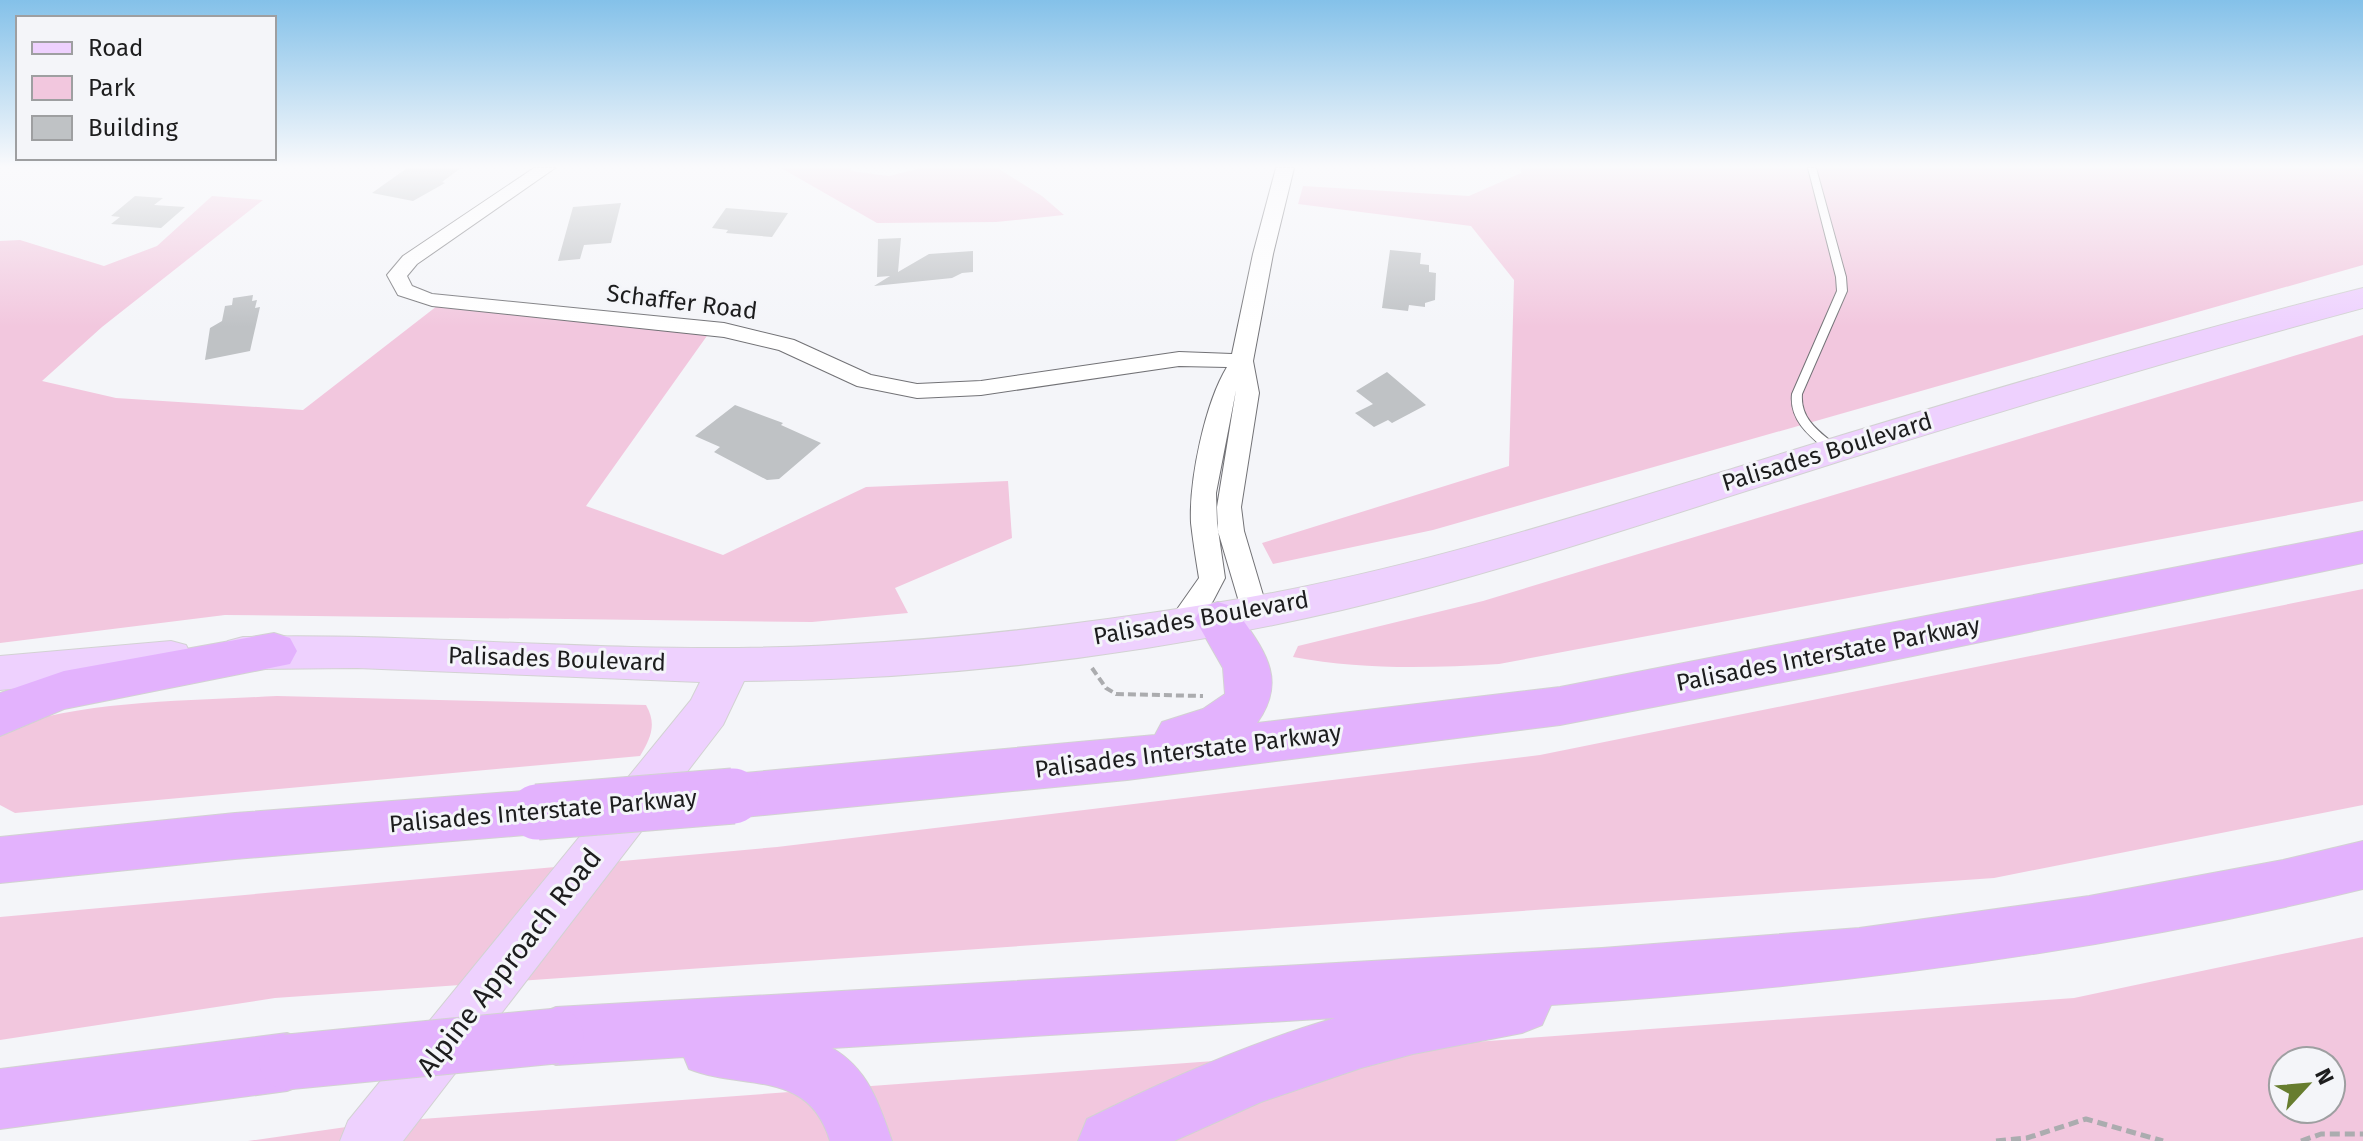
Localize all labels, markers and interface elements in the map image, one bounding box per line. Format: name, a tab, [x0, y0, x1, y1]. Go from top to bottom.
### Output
legend	[16, 16, 276, 160]
text: Road	[88, 34, 143, 62]
text: Park	[88, 74, 136, 102]
text: Building	[88, 114, 178, 142]
street label: Schaffer Road	[605, 279, 759, 325]
street label: Palisades Boulevard	[1719, 407, 1935, 497]
street label: Palisades Boulevard	[1091, 585, 1311, 651]
street label: Palisades Interstate Parkway	[1674, 611, 1982, 697]
street label: Palisades Boulevard	[448, 641, 666, 677]
street label: Palisades Interstate Parkway	[1033, 718, 1343, 784]
street label: Palisades Interstate Parkway	[388, 784, 698, 838]
street label: Alpine Approach Road	[410, 841, 608, 1083]
north arrow	[2267, 1045, 2347, 1125]
text: N	[2309, 1064, 2340, 1089]

